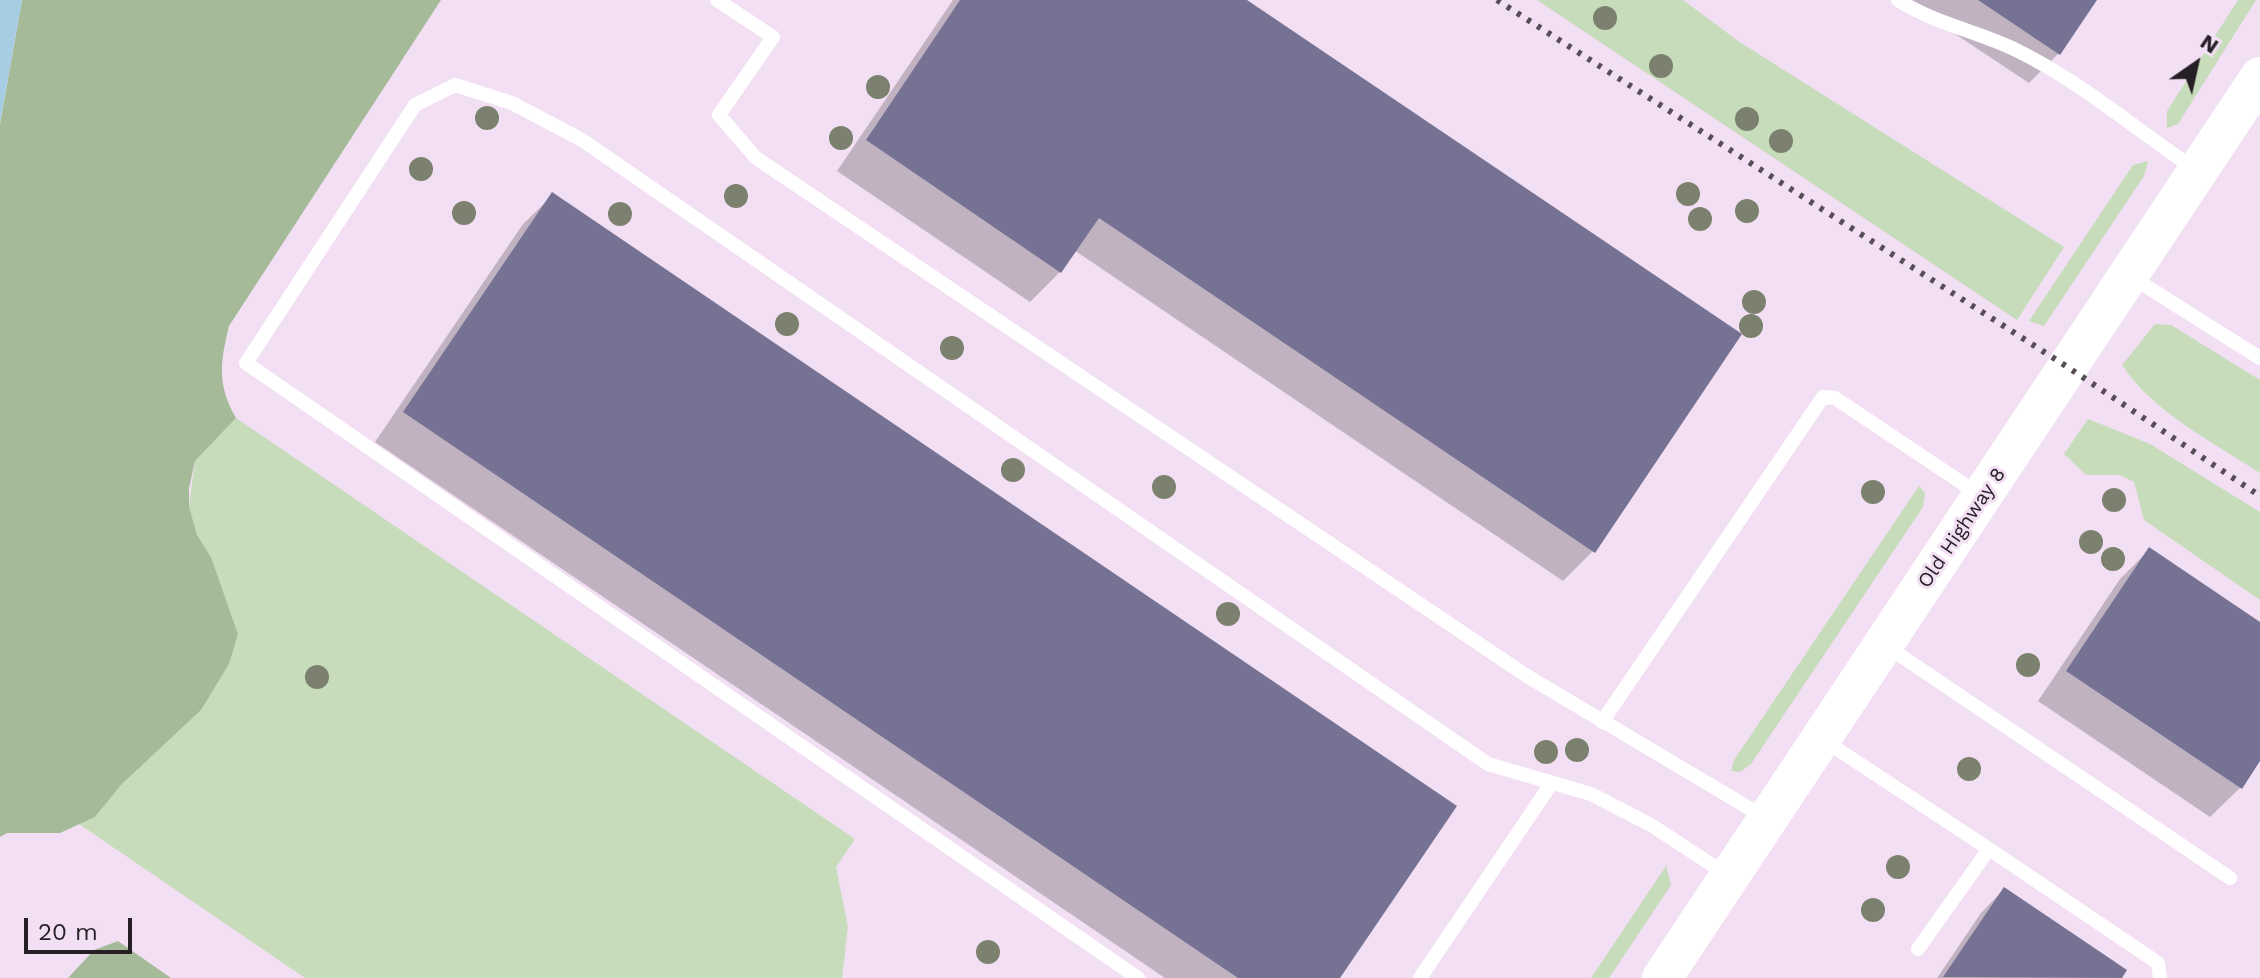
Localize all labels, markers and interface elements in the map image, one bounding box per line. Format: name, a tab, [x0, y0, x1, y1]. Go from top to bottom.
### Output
north arrow	[2156, 24, 2236, 104]
text: N	[2196, 29, 2223, 59]
street label: Old Highway 8	[1913, 463, 2011, 593]
scale bar	[28, 902, 136, 952]
text: 20 m	[38, 918, 98, 946]

